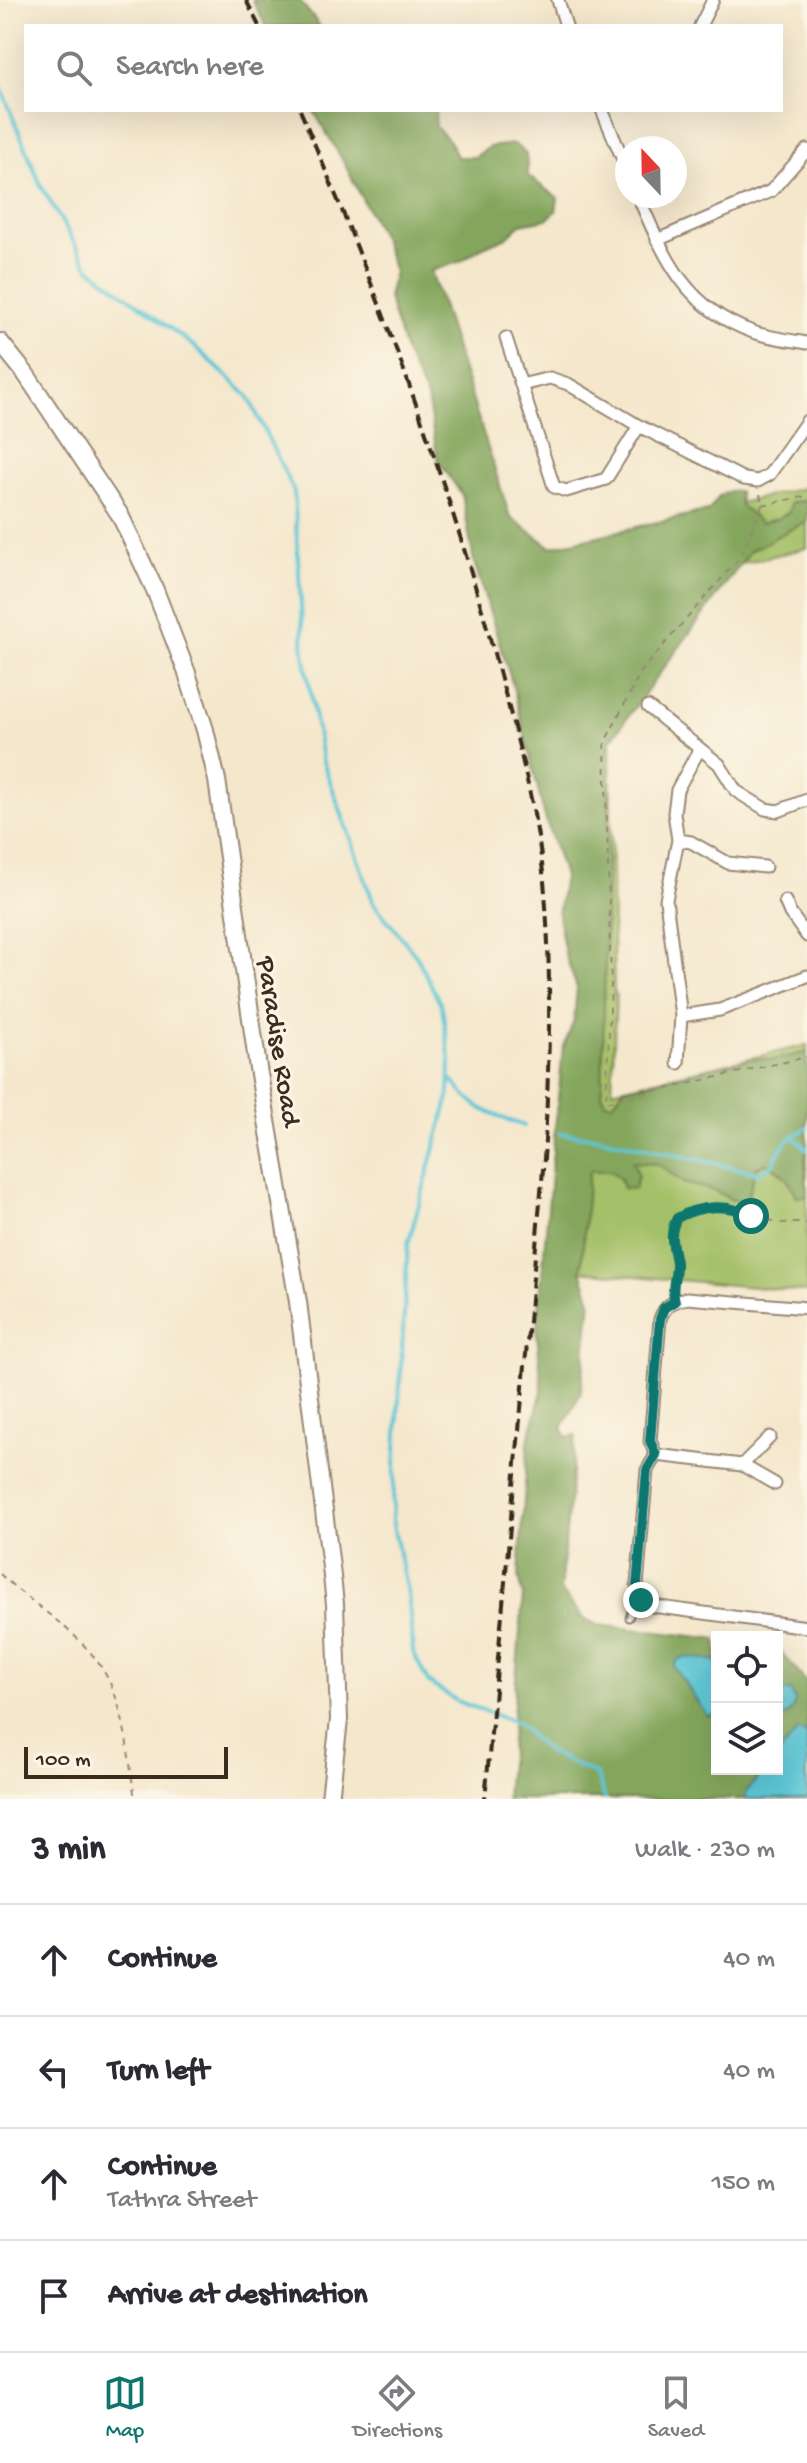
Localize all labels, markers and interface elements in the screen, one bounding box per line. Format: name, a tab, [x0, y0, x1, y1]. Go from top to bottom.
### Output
search box	[24, 24, 783, 112]
icon: search	[52, 46, 96, 90]
text: Search here	[116, 51, 264, 86]
north arrow	[615, 136, 687, 208]
street label: Paradise Road	[247, 953, 307, 1132]
route start	[733, 1198, 769, 1234]
route end	[623, 1582, 659, 1618]
map controls	[711, 1631, 783, 1775]
button: locate	[711, 1631, 783, 1703]
button: layers	[711, 1703, 783, 1775]
scale bar	[24, 1743, 228, 1779]
text: 100 m	[36, 1748, 91, 1774]
text: 3 min	[32, 1831, 105, 1871]
text: Walk · 230 m	[635, 1836, 775, 1867]
icon: ahead	[32, 1938, 76, 1982]
text: Continue	[108, 1943, 217, 1978]
text: 40 m	[723, 1945, 775, 1976]
icon: left	[32, 2050, 76, 2094]
text: Turn left	[108, 2055, 209, 2090]
text: 40 m	[723, 2057, 775, 2088]
text: Continue	[108, 2151, 217, 2186]
icon: ahead	[32, 2162, 76, 2206]
text: 150 m	[711, 2169, 775, 2200]
text: Tathra Street	[108, 2186, 256, 2217]
icon: arrive	[32, 2274, 76, 2318]
text: Arrive at destination	[108, 2279, 368, 2314]
tab: Map	[103, 2371, 147, 2445]
tab: Directions	[353, 2371, 442, 2445]
tab: Saved	[648, 2371, 704, 2445]

